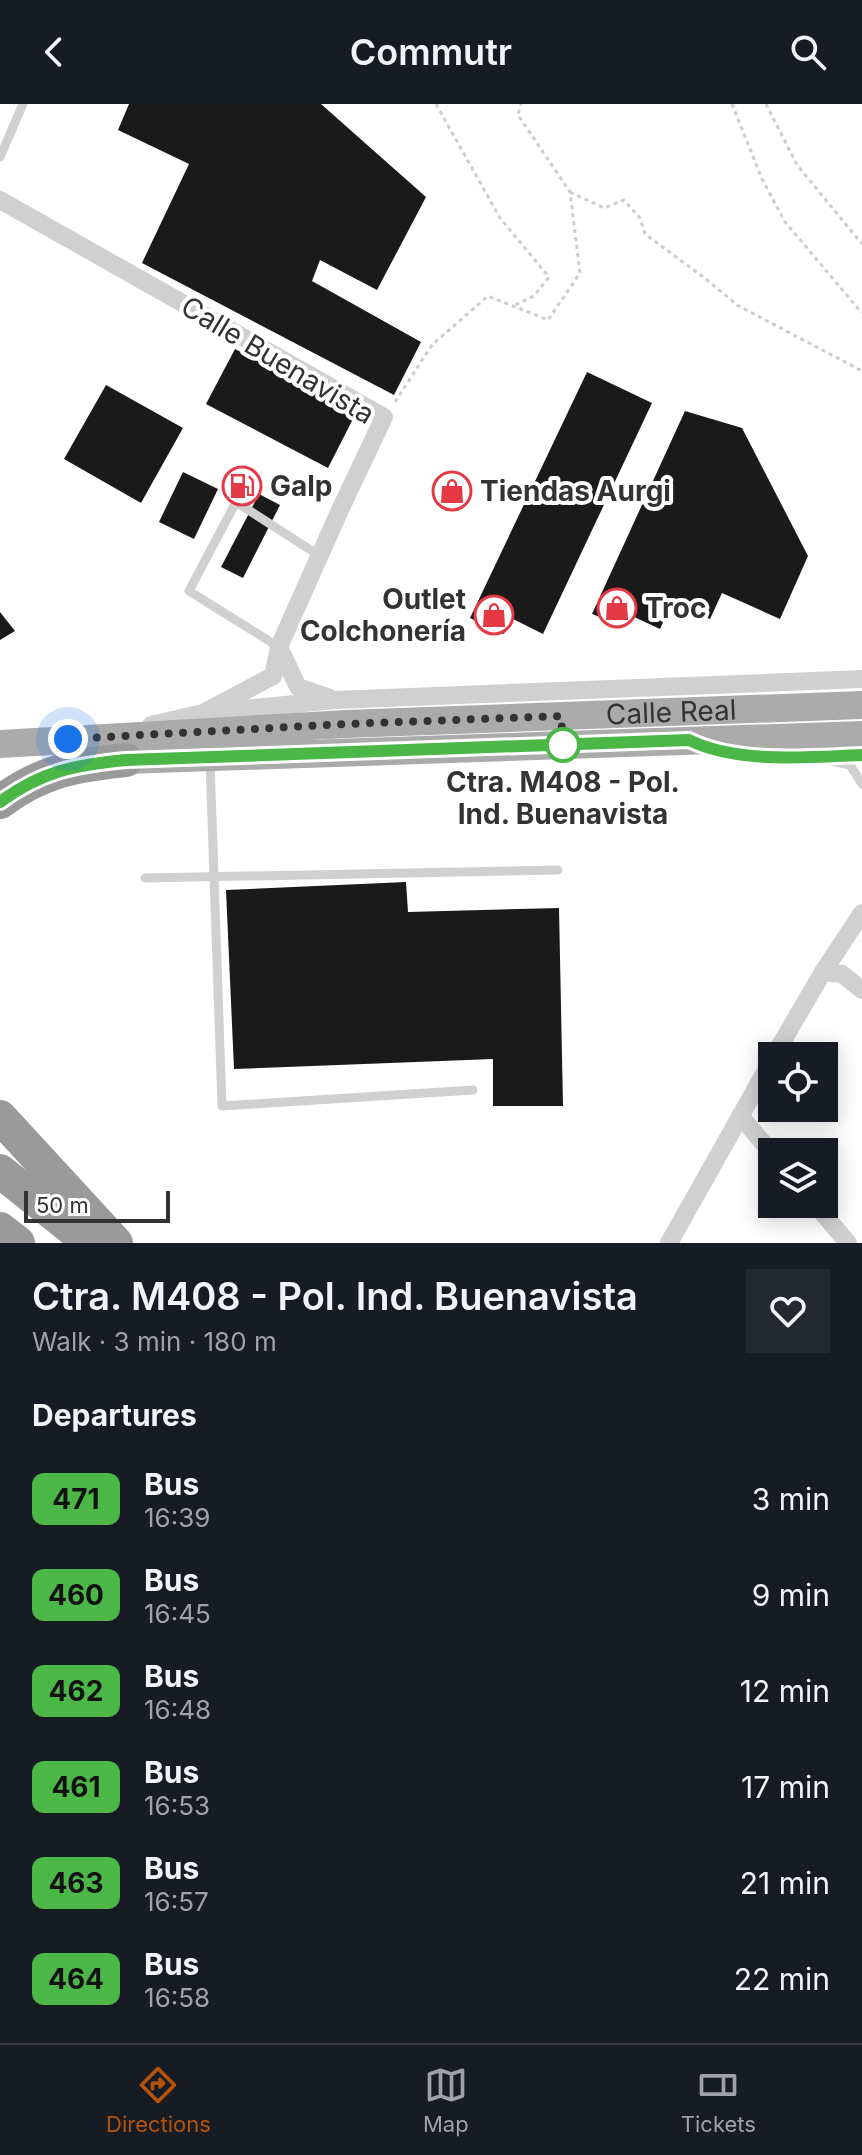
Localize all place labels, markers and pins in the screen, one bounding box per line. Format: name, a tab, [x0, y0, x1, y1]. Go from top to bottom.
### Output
fuel station icon: Galp	[221, 465, 263, 507]
place label: Galp	[270, 469, 333, 503]
shop icon: Tiendas Aurgi	[431, 470, 473, 512]
place label: Tiendas Aurgi	[480, 474, 671, 508]
place label: Outlet Colchonería	[300, 582, 466, 648]
shop icon: Troc	[596, 587, 638, 629]
place label: Troc	[645, 591, 706, 625]
shop icon: Outlet Colchonería	[473, 594, 515, 636]
marker: Ctra. M408 - Pol. Ind. Buenavista	[546, 728, 580, 762]
place label: Ctra. M408 - Pol. Ind. Buenavista	[446, 765, 680, 831]

